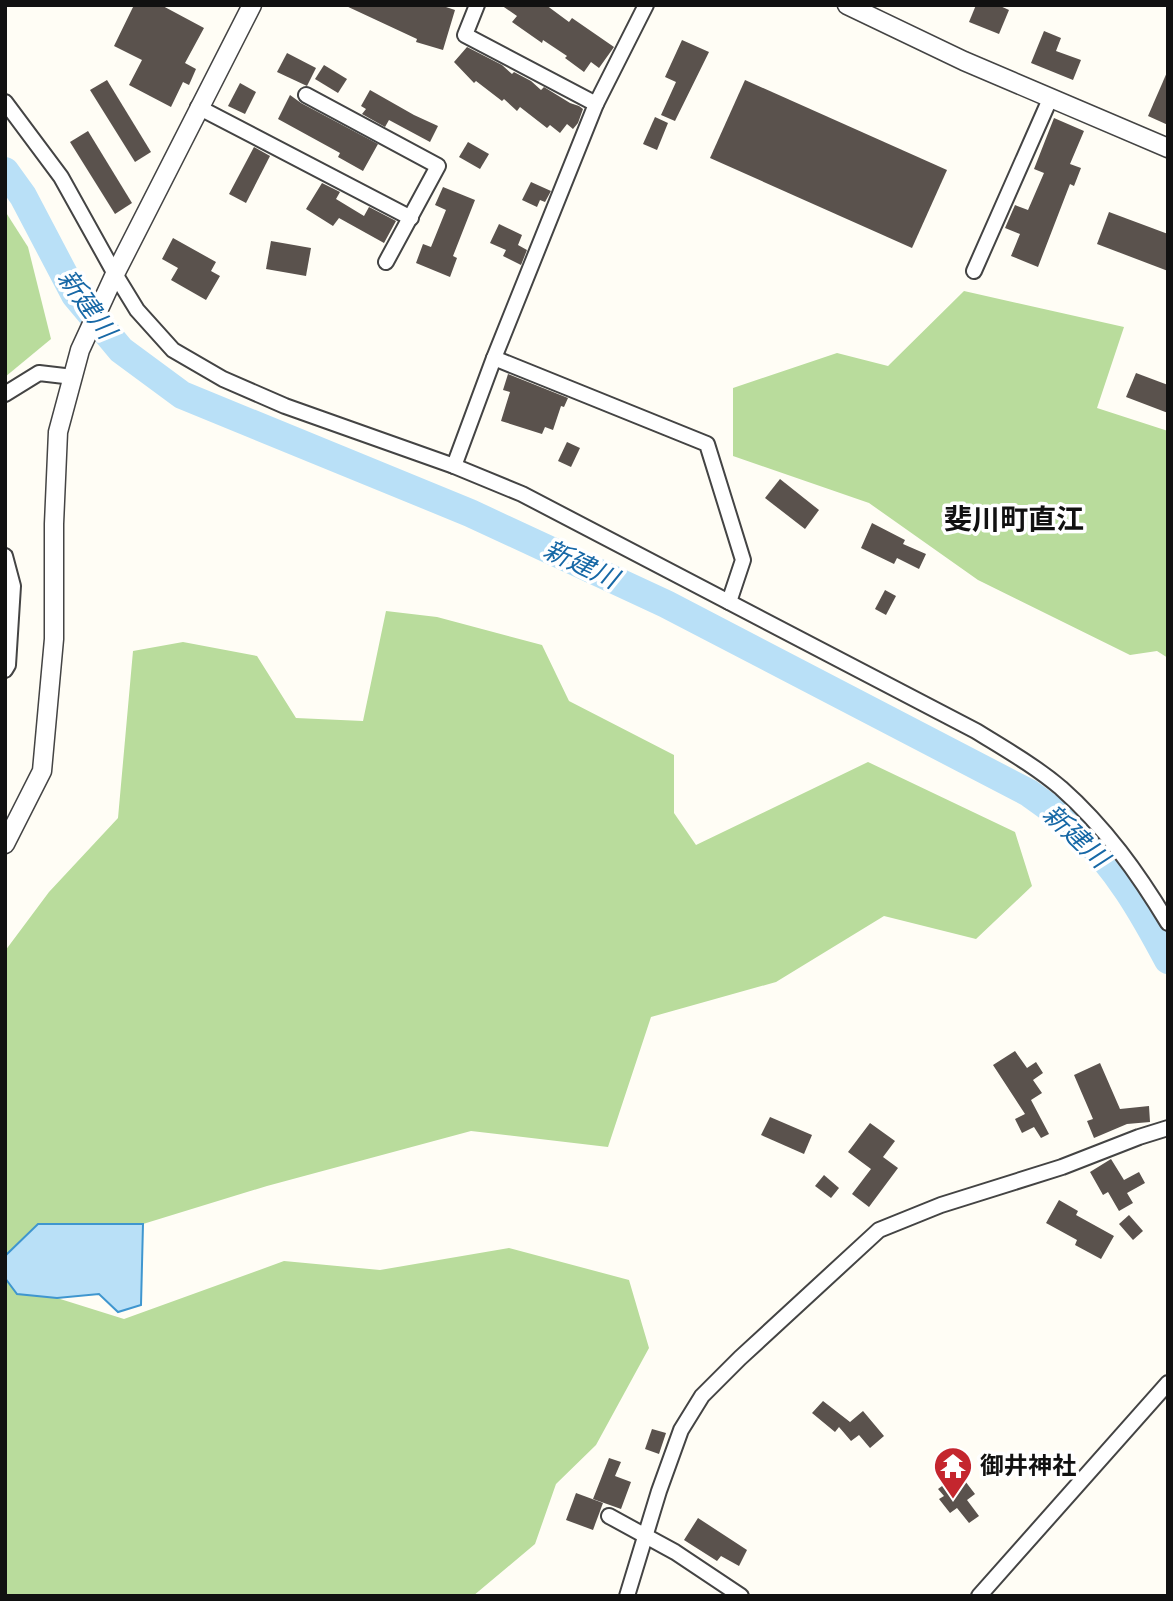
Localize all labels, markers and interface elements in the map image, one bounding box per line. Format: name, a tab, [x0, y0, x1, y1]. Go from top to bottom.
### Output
water label: 新建川	[47, 261, 127, 350]
district label: 斐川町直江	[944, 499, 1084, 542]
water label: 新建川	[537, 530, 627, 601]
water label: 新建川	[1033, 796, 1120, 880]
temple icon: 御井神社	[932, 1445, 974, 1500]
place label: 御井神社	[980, 1449, 1076, 1485]

